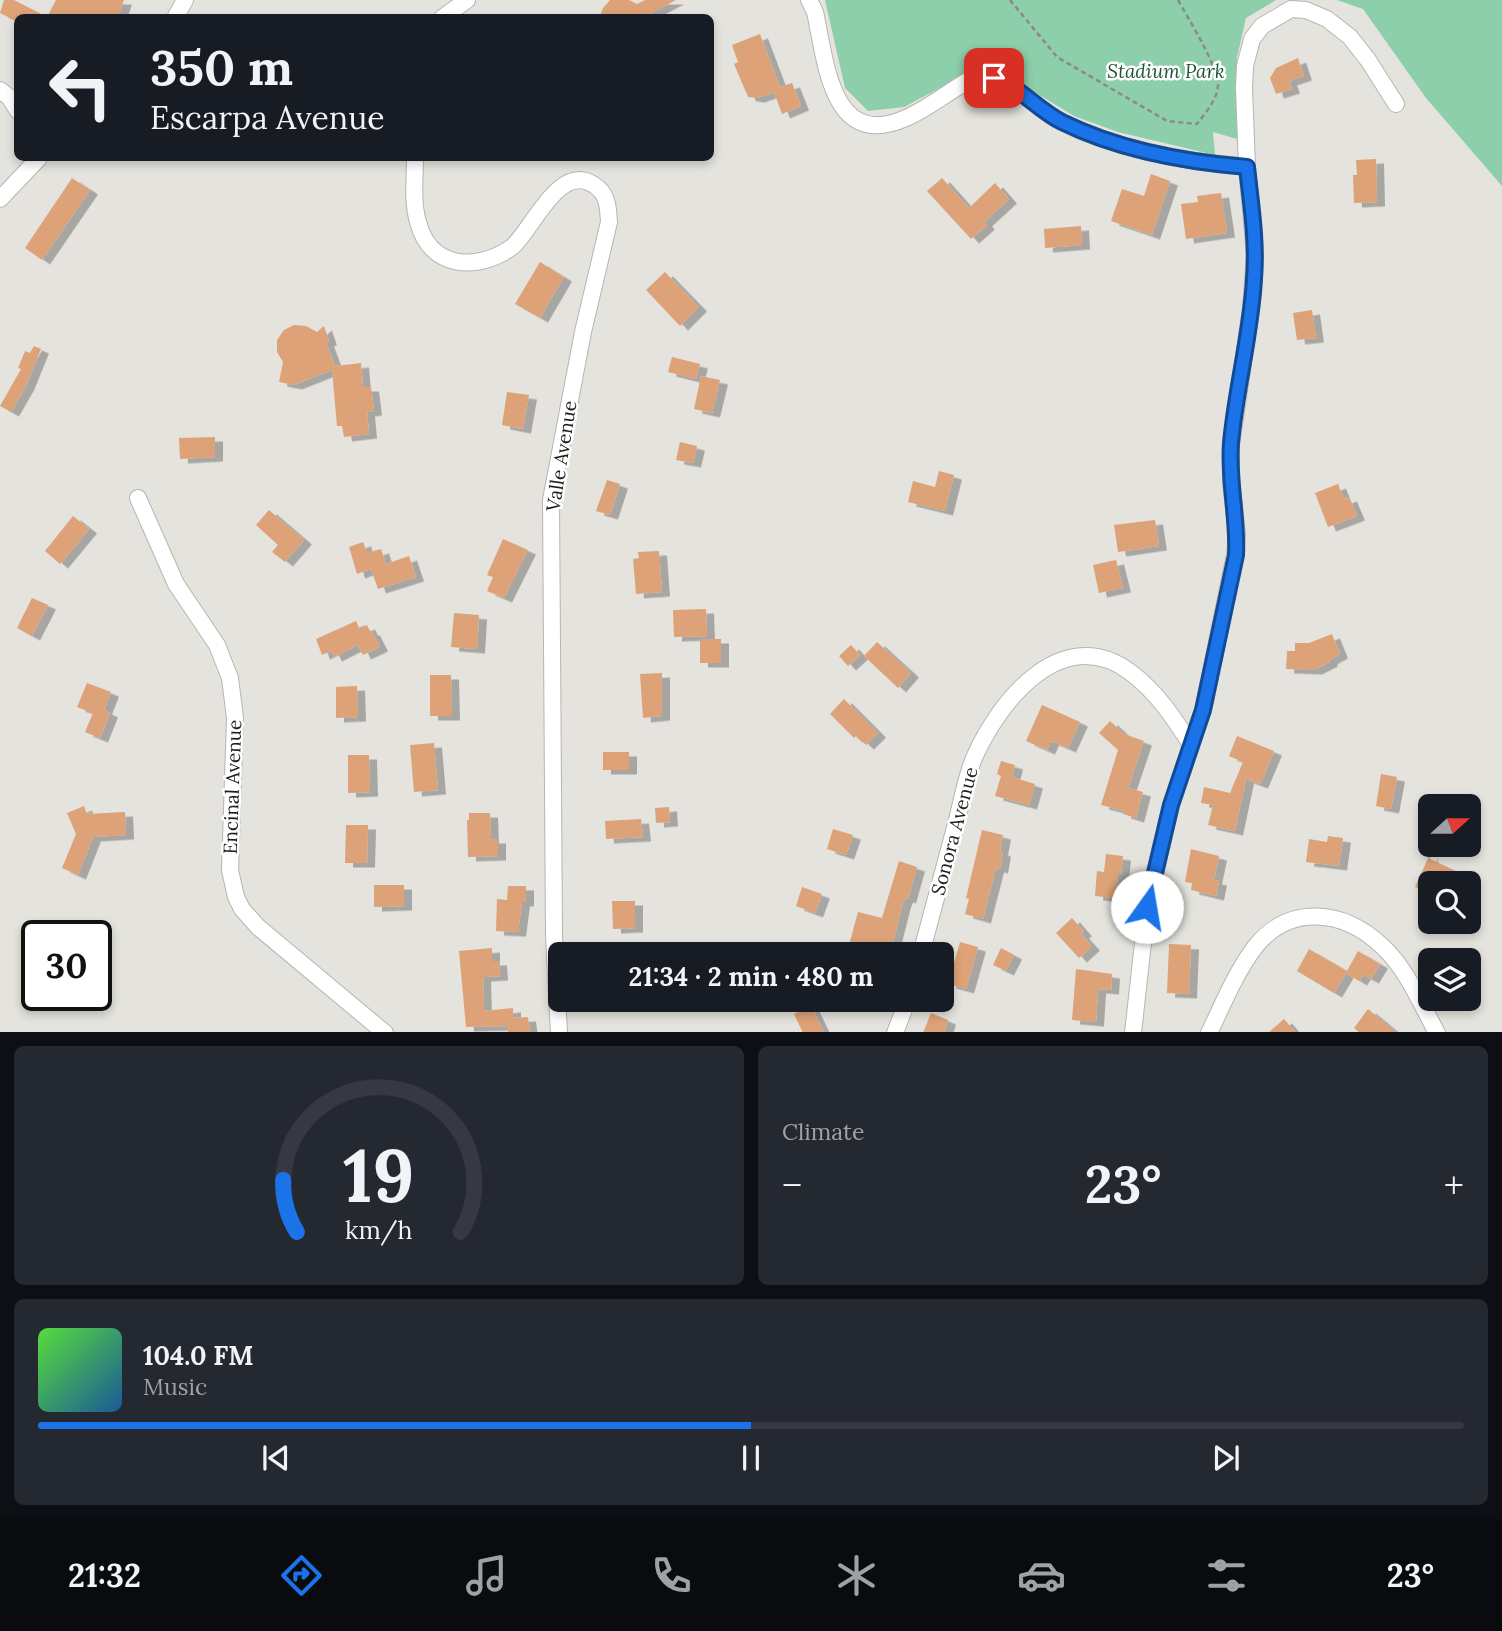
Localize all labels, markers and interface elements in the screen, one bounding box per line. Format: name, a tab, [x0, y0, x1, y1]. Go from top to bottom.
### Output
text: 350 m	[150, 36, 293, 98]
icon: left	[35, 42, 126, 133]
pin	[964, 48, 1024, 108]
icon: arrive	[975, 59, 1013, 97]
park label: Stadium Park	[1107, 59, 1225, 83]
text: Escarpa Avenue	[150, 97, 385, 138]
street label: Valle Avenue	[540, 399, 582, 514]
street label: Encinal Avenue	[218, 719, 246, 855]
street label: Sonora Avenue	[925, 764, 983, 898]
north arrow	[1418, 794, 1480, 858]
map controls	[1418, 794, 1481, 1011]
position arrow	[1110, 870, 1184, 944]
button: search	[1418, 871, 1481, 934]
speed limit sign: 30	[21, 920, 112, 1011]
button: layers	[1418, 948, 1481, 1011]
text: 21:34 · 2 min · 480 m	[629, 960, 873, 993]
text: Climate	[782, 1117, 864, 1146]
text: 19	[343, 1129, 415, 1222]
text: 23°	[1085, 1151, 1161, 1217]
text: −	[782, 1161, 802, 1209]
text: +	[1444, 1161, 1464, 1209]
text: km/h	[345, 1213, 413, 1245]
text: 104.0 FM	[143, 1339, 253, 1372]
text: Music	[143, 1372, 207, 1401]
icon: previous	[257, 1439, 295, 1477]
icon: pause	[732, 1439, 770, 1477]
icon: next	[1207, 1439, 1245, 1477]
icon: directions	[277, 1551, 326, 1600]
icon: music	[462, 1551, 511, 1600]
icon: phone	[647, 1551, 696, 1600]
icon: climate	[832, 1551, 881, 1600]
icon: car	[1017, 1551, 1066, 1600]
icon: filters	[1202, 1551, 1251, 1600]
text: 21:32	[68, 1555, 141, 1596]
text: 23°	[1387, 1555, 1434, 1596]

